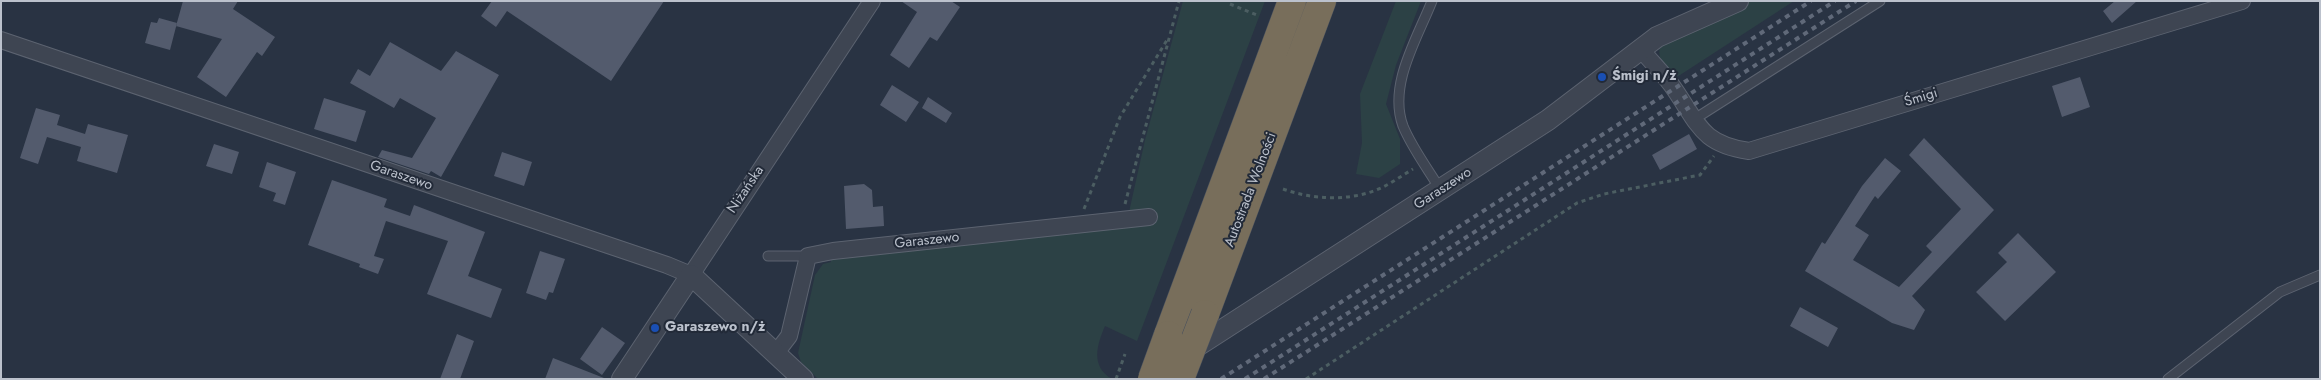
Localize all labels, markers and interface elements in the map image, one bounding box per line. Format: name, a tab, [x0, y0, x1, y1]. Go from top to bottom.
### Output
place label: Śmigi n/ż	[1612, 69, 1677, 85]
marker: Śmigi n/ż	[1596, 71, 1608, 83]
street label: Śmigi	[1902, 85, 1940, 111]
street label: Autostrada Wolności	[1221, 130, 1281, 250]
street label: Garaszewo	[368, 157, 434, 195]
street label: Niżańska	[724, 163, 768, 217]
street label: Garaszewo	[1411, 164, 1475, 214]
street label: Garaszewo	[894, 229, 960, 253]
place label: Garaszewo n/ż	[665, 320, 765, 336]
marker: Garaszewo n/ż	[649, 322, 661, 334]

